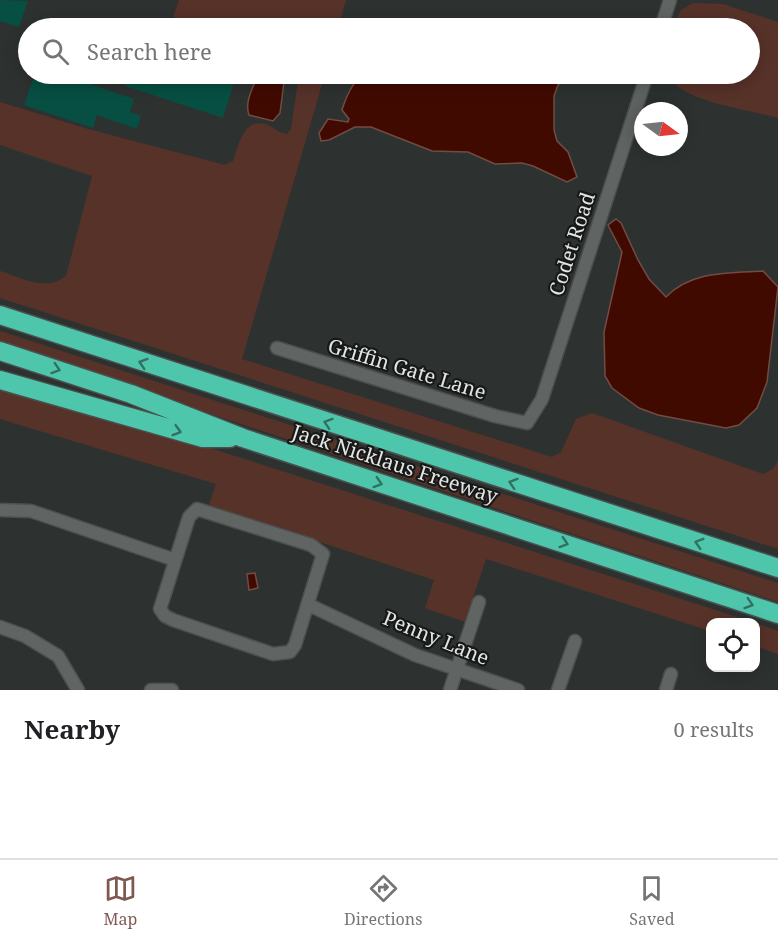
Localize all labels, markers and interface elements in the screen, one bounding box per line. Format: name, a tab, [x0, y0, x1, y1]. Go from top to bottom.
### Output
search box	[18, 18, 760, 84]
icon: search	[39, 35, 72, 68]
text: Search here	[87, 36, 212, 66]
north arrow	[634, 102, 688, 156]
street label: Codet Road	[542, 189, 601, 299]
street label: Griffin Gate Lane	[325, 332, 490, 405]
one-way arrow	[138, 357, 149, 370]
one-way arrow	[50, 362, 60, 375]
street label: Jack Nicklaus Freeway	[288, 417, 502, 510]
one-way arrow	[323, 418, 334, 430]
one-way arrow	[172, 423, 182, 436]
one-way arrow	[372, 476, 383, 488]
one-way arrow	[508, 478, 519, 491]
one-way arrow	[558, 536, 569, 549]
one-way arrow	[694, 538, 705, 550]
one-way arrow	[743, 597, 754, 610]
street label: Penny Lane	[379, 604, 493, 671]
map controls	[706, 618, 760, 672]
button: locate	[706, 618, 760, 672]
text: Nearby	[24, 711, 120, 747]
text: 0 results	[674, 716, 754, 743]
tab: Map	[103, 872, 137, 930]
tab: Directions	[344, 872, 422, 930]
tab: Saved	[629, 872, 675, 930]

